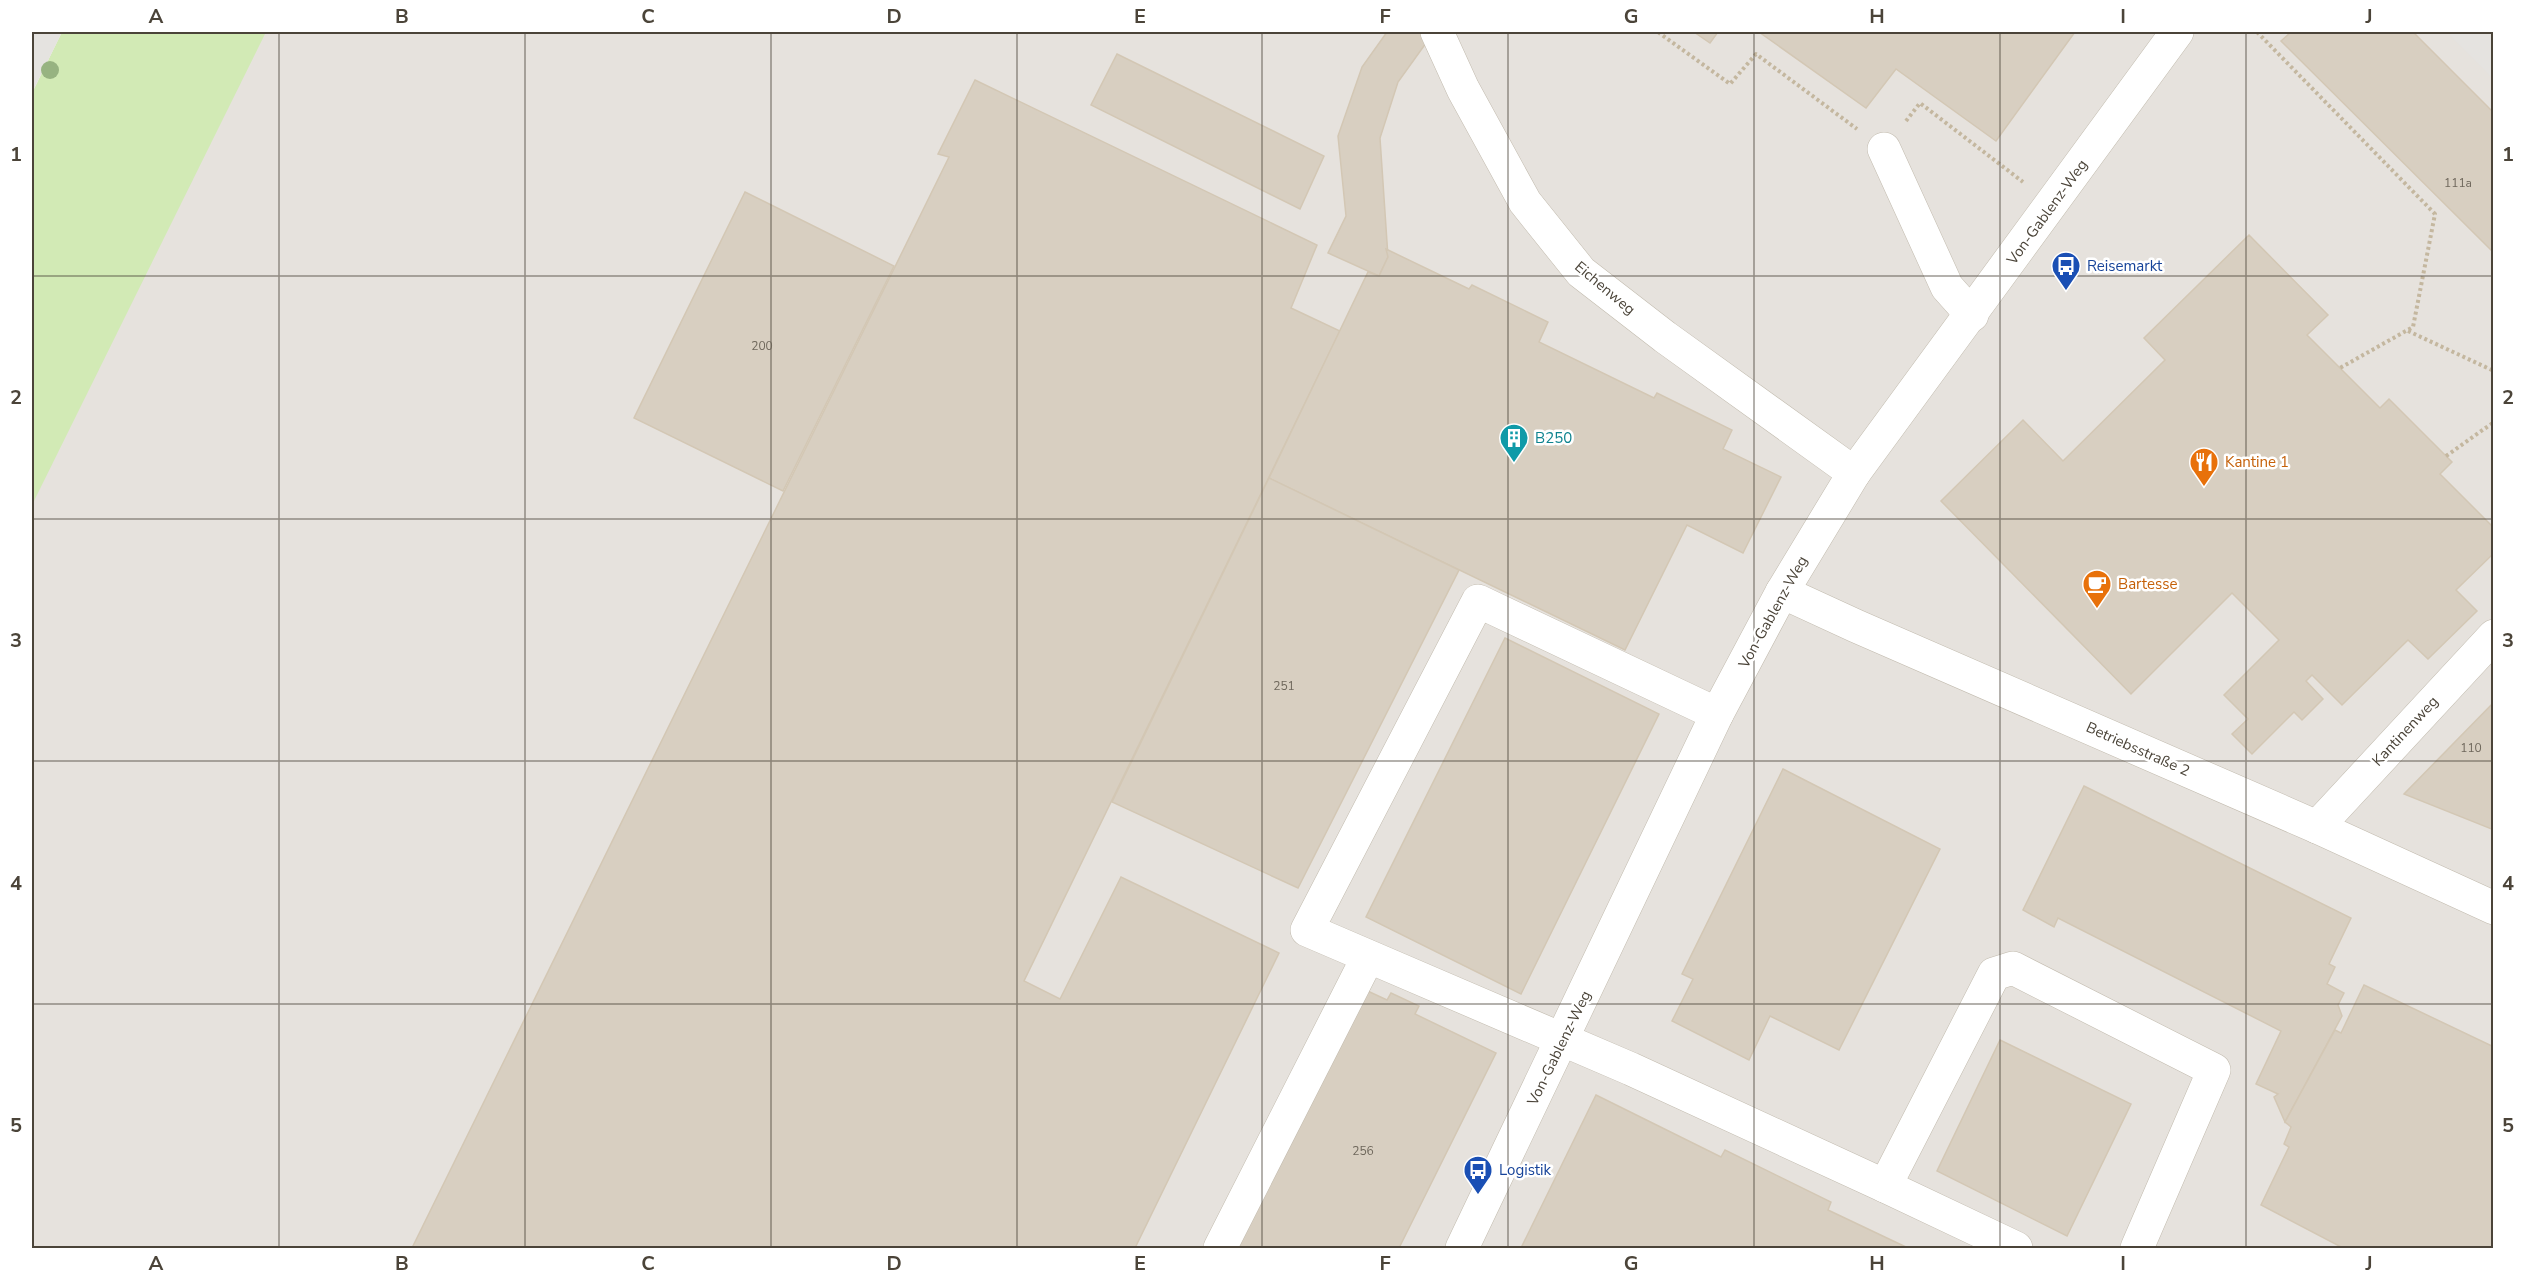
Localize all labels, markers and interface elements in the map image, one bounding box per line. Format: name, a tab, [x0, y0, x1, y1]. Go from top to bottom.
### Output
text: A	[149, 3, 164, 30]
text: B	[395, 3, 409, 30]
text: C	[641, 3, 655, 30]
text: D	[886, 3, 902, 30]
text: E	[1134, 3, 1146, 30]
text: F	[1379, 3, 1391, 30]
text: G	[1624, 3, 1638, 30]
text: H	[1869, 3, 1885, 30]
text: I	[2120, 3, 2126, 30]
text: J	[2364, 3, 2373, 30]
text: 1	[10, 141, 22, 168]
text: 1	[2502, 141, 2514, 168]
street label: Von-Gablenz-Weg	[2001, 155, 2092, 269]
house number: 111a	[2444, 175, 2472, 191]
bus stop icon: Reisemarkt	[2050, 250, 2082, 292]
place label: Reisemarkt	[2087, 256, 2163, 276]
street label: Eichenweg	[1570, 257, 1640, 319]
house number: 200	[751, 338, 773, 354]
text: 2	[10, 384, 22, 411]
text: 2	[2502, 384, 2514, 411]
building icon: B250	[1498, 422, 1530, 464]
place label: B250	[1535, 428, 1572, 448]
restaurant icon: Kantine 1	[2188, 446, 2220, 488]
place label: Kantine 1	[2225, 452, 2289, 472]
street label: Von-Gablenz-Weg	[1733, 552, 1812, 673]
cafe icon: Bartesse	[2081, 568, 2113, 610]
place label: Bartesse	[2118, 574, 2177, 594]
text: 3	[10, 627, 22, 654]
text: 3	[2502, 627, 2514, 654]
house number: 251	[1273, 678, 1295, 694]
street label: Kantinenweg	[2367, 692, 2443, 770]
street label: Betriebsstraße 2	[2083, 717, 2193, 781]
house number: 110	[2460, 740, 2482, 756]
text: 4	[10, 870, 22, 897]
text: 4	[2502, 870, 2514, 897]
street label: Von-Gablenz-Weg	[1522, 987, 1596, 1110]
text: 5	[10, 1112, 22, 1139]
text: 5	[2502, 1112, 2514, 1139]
house number: 256	[1352, 1143, 1374, 1159]
bus stop icon: Logistik	[1462, 1154, 1494, 1196]
place label: Logistik	[1499, 1160, 1552, 1180]
text: A	[149, 1250, 164, 1277]
text: B	[395, 1250, 409, 1277]
text: C	[641, 1250, 655, 1277]
text: D	[886, 1250, 902, 1277]
text: E	[1134, 1250, 1146, 1277]
text: F	[1379, 1250, 1391, 1277]
text: G	[1624, 1250, 1638, 1277]
text: H	[1869, 1250, 1885, 1277]
text: I	[2120, 1250, 2126, 1277]
text: J	[2364, 1250, 2373, 1277]

